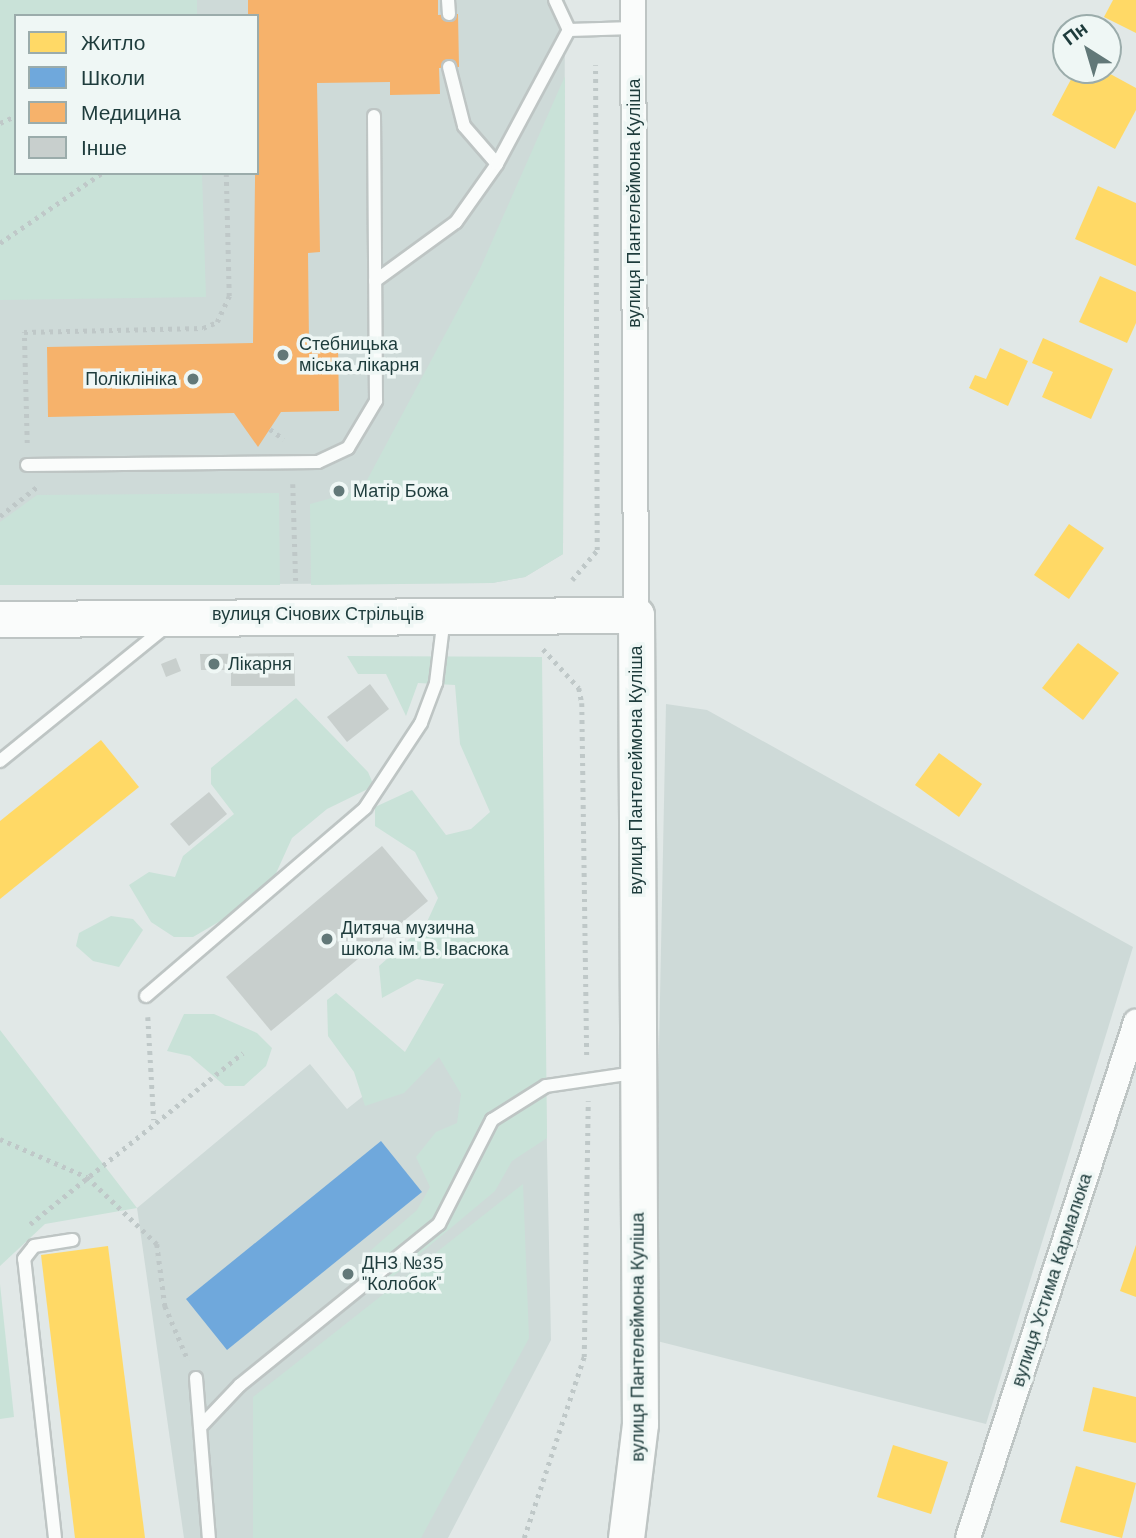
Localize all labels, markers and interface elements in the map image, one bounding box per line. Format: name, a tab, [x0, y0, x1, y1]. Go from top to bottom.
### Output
legend	[14, 14, 259, 175]
north arrow	[1052, 14, 1122, 84]
text: Пн	[1058, 16, 1093, 51]
text: Житло	[81, 29, 145, 57]
text: Школи	[81, 64, 145, 92]
street label: вулиця Пантелеймона Куліша	[623, 78, 645, 328]
text: Медицина	[81, 99, 181, 127]
text: Інше	[81, 134, 127, 162]
place label: Стебницька міська лікарня	[299, 334, 419, 376]
marker: Стебницька міська лікарня	[273, 345, 293, 365]
place label: Поліклініка	[85, 368, 177, 390]
marker: Поліклініка	[183, 369, 203, 389]
place label: Матір Божа	[353, 480, 449, 502]
marker: Матір Божа	[331, 483, 347, 499]
street label: вулиця Січових Стрільців	[212, 603, 424, 625]
street label: вулиця Пантелеймона Куліша	[625, 645, 647, 895]
place label: Лікарня	[228, 653, 292, 675]
marker: Лікарня	[206, 656, 222, 672]
place label: Дитяча музична школа ім. В. Івасюка	[341, 918, 509, 960]
marker: Дитяча музична школа ім. В. Івасюка	[319, 931, 335, 947]
street label: вулиця Устима Кармалюка	[1007, 1171, 1097, 1389]
street label: вулиця Пантелеймона Куліша	[627, 1212, 649, 1462]
place label: ДНЗ №35 "Колобок"	[362, 1253, 444, 1296]
marker: ДНЗ №35 "Колобок"	[340, 1266, 356, 1282]

